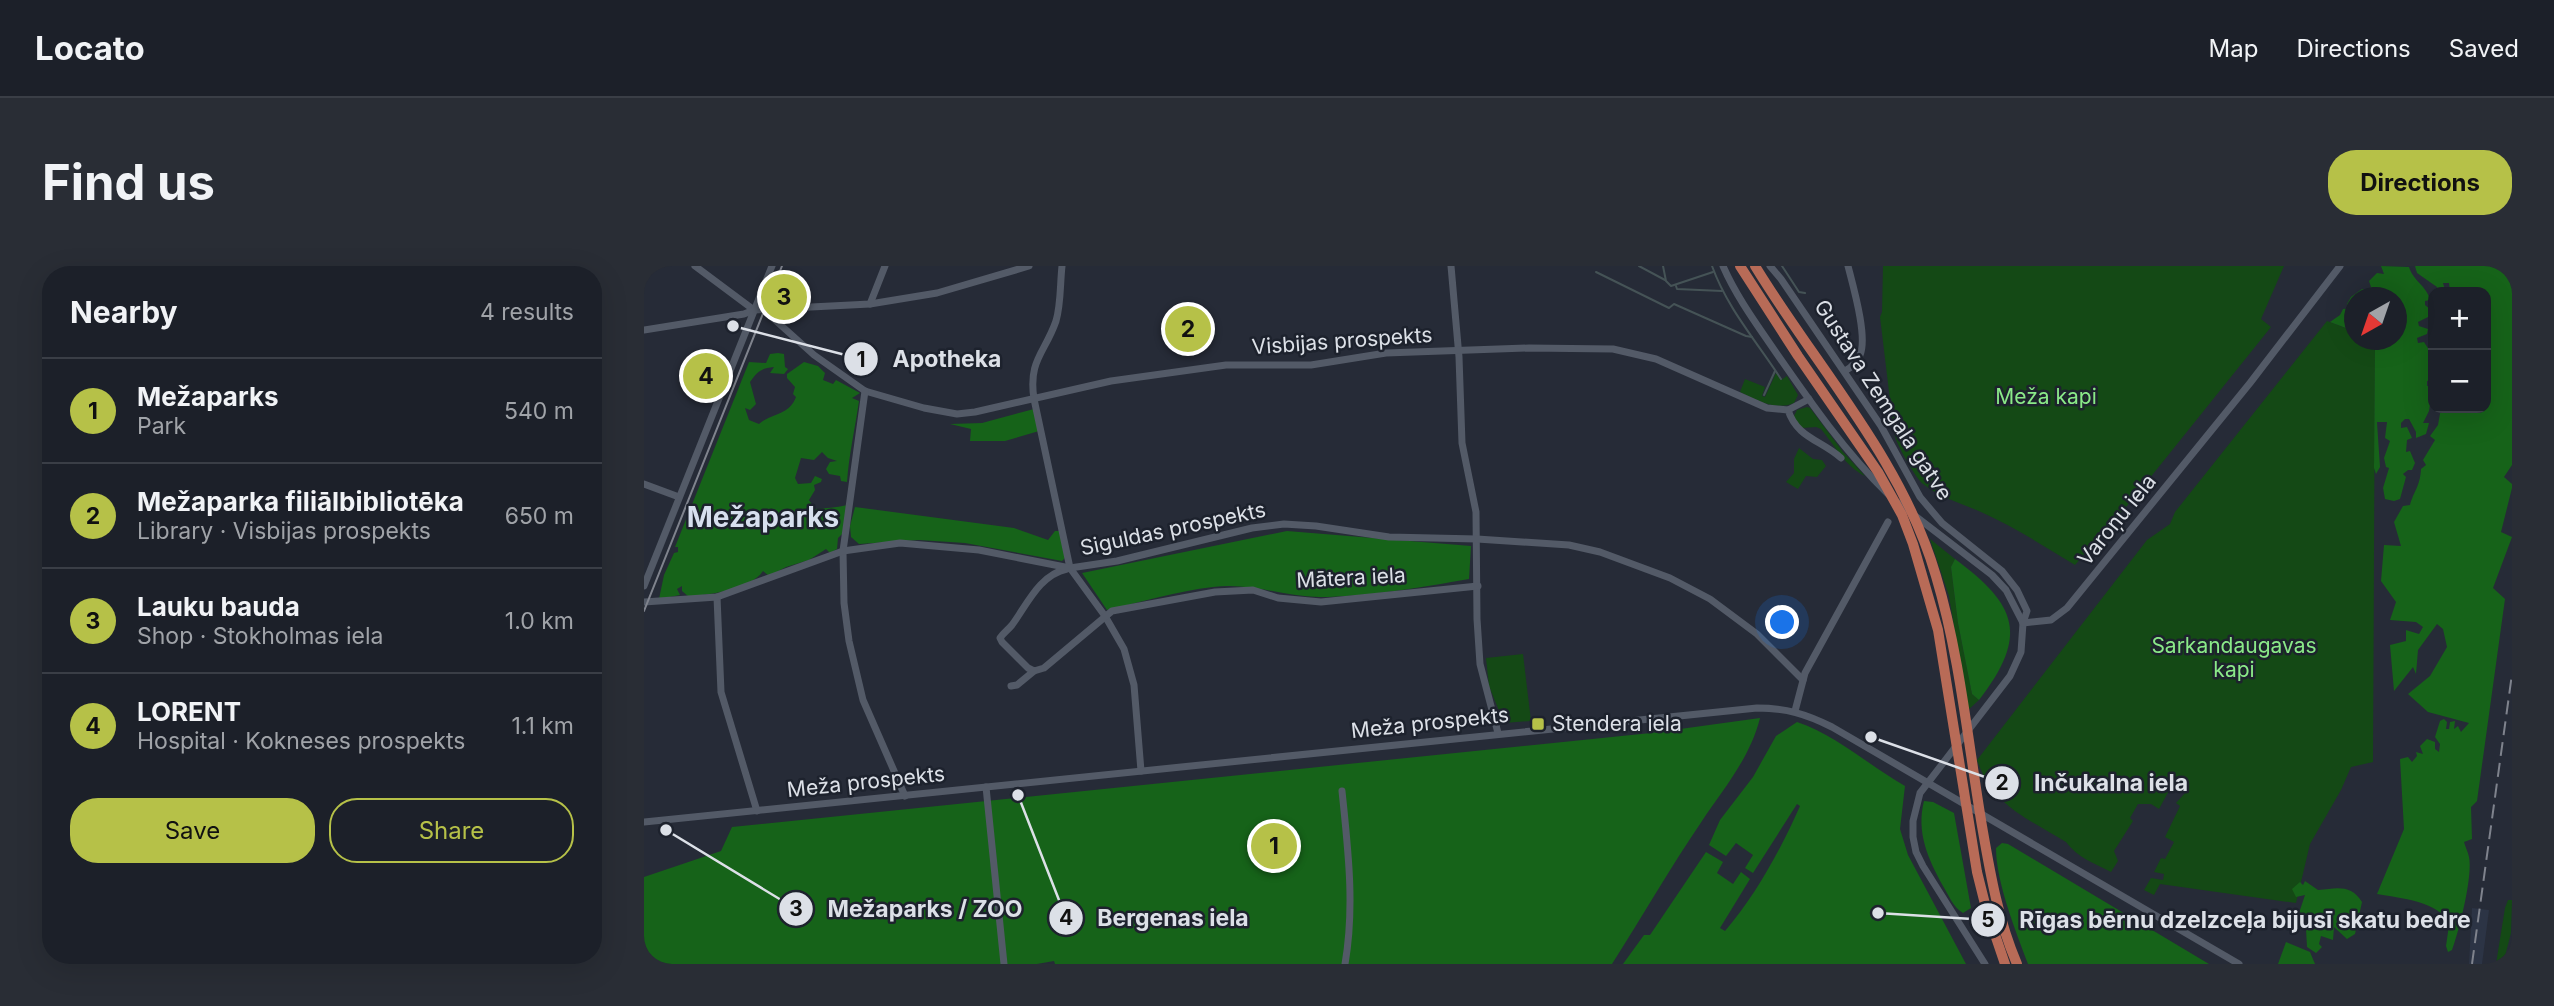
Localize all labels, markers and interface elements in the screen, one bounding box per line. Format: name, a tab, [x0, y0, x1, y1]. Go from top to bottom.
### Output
text: Locato	[35, 28, 145, 68]
text: Map	[2209, 34, 2258, 63]
text: Directions	[2296, 34, 2411, 63]
text: Saved	[2449, 34, 2519, 63]
button: Directions	[2328, 150, 2512, 215]
text: Find us	[42, 153, 215, 212]
pin: 3	[761, 271, 807, 323]
north arrow	[2344, 287, 2407, 350]
map controls	[2428, 287, 2491, 413]
button: +	[2428, 287, 2491, 350]
text: Nearby	[70, 294, 178, 330]
street label: Gustava Zemgala gatve	[1809, 295, 1958, 505]
text: 4 results	[480, 298, 574, 326]
pin: 2	[1165, 303, 1211, 355]
street label: Visbijas prospekts	[1251, 322, 1433, 359]
callout: Apotheka	[844, 337, 1016, 381]
text: Apotheka	[893, 345, 1001, 373]
text: 1	[856, 347, 866, 372]
pin: 4	[683, 350, 729, 402]
button: −	[2428, 350, 2491, 413]
text: Mežaparks	[137, 381, 279, 412]
park label: Meža kapi	[1995, 384, 2097, 409]
text: 1	[88, 397, 98, 425]
text: 540 m	[504, 397, 574, 425]
text: Park	[137, 412, 186, 440]
street label: Varoņu iela	[2072, 469, 2162, 571]
text: Mežaparka filiālbibliotēka	[137, 486, 464, 517]
street label: Siguldas prospekts	[1078, 497, 1268, 560]
district label: Mežaparks	[687, 500, 839, 534]
text: 2	[86, 502, 100, 530]
text: 650 m	[505, 502, 574, 530]
text: Library · Visbijas prospekts	[137, 517, 431, 545]
street label: Mātera iela	[1296, 562, 1406, 593]
text: Lauku bauda	[137, 591, 300, 622]
your location	[1765, 605, 1799, 639]
text: 3	[86, 607, 100, 635]
text: 1.0 km	[505, 607, 574, 635]
text: Shop · Stokholmas iela	[137, 622, 383, 650]
park label: Sarkandaugavas kapi	[2151, 633, 2317, 682]
text: LORENT	[137, 696, 241, 727]
street label: Meža prospekts	[1350, 702, 1510, 743]
place label: Stendera iela	[1552, 711, 1682, 736]
text: 4	[85, 712, 101, 740]
text: 1.1 km	[511, 712, 574, 740]
marker: Stendera iela	[1530, 716, 1546, 732]
text: Hospital · Kokneses prospekts	[137, 727, 465, 755]
street label: Meža prospekts	[786, 761, 946, 802]
callout: Inčukalna iela	[1985, 761, 2202, 805]
text: Inčukalna iela	[2034, 769, 2188, 797]
text: 2	[1995, 770, 2009, 795]
button: Save	[70, 798, 315, 863]
button: Share	[329, 798, 574, 863]
pin: 1	[1251, 820, 1297, 872]
callout: Mežaparks / ZOO	[778, 887, 1036, 931]
text: Mežaparks / ZOO	[828, 895, 1022, 923]
text: 3	[789, 896, 803, 921]
callout: Bergenas iela	[1048, 896, 1262, 940]
callout: Rīgas bērnu dzelzceļa bijusī skatu bedre	[1971, 898, 2485, 942]
text: Bergenas iela	[1097, 904, 1249, 932]
text: 4	[1059, 905, 1073, 930]
text: Rīgas bērnu dzelzceļa bijusī skatu bedre	[2019, 906, 2471, 934]
text: 5	[1981, 907, 1995, 932]

